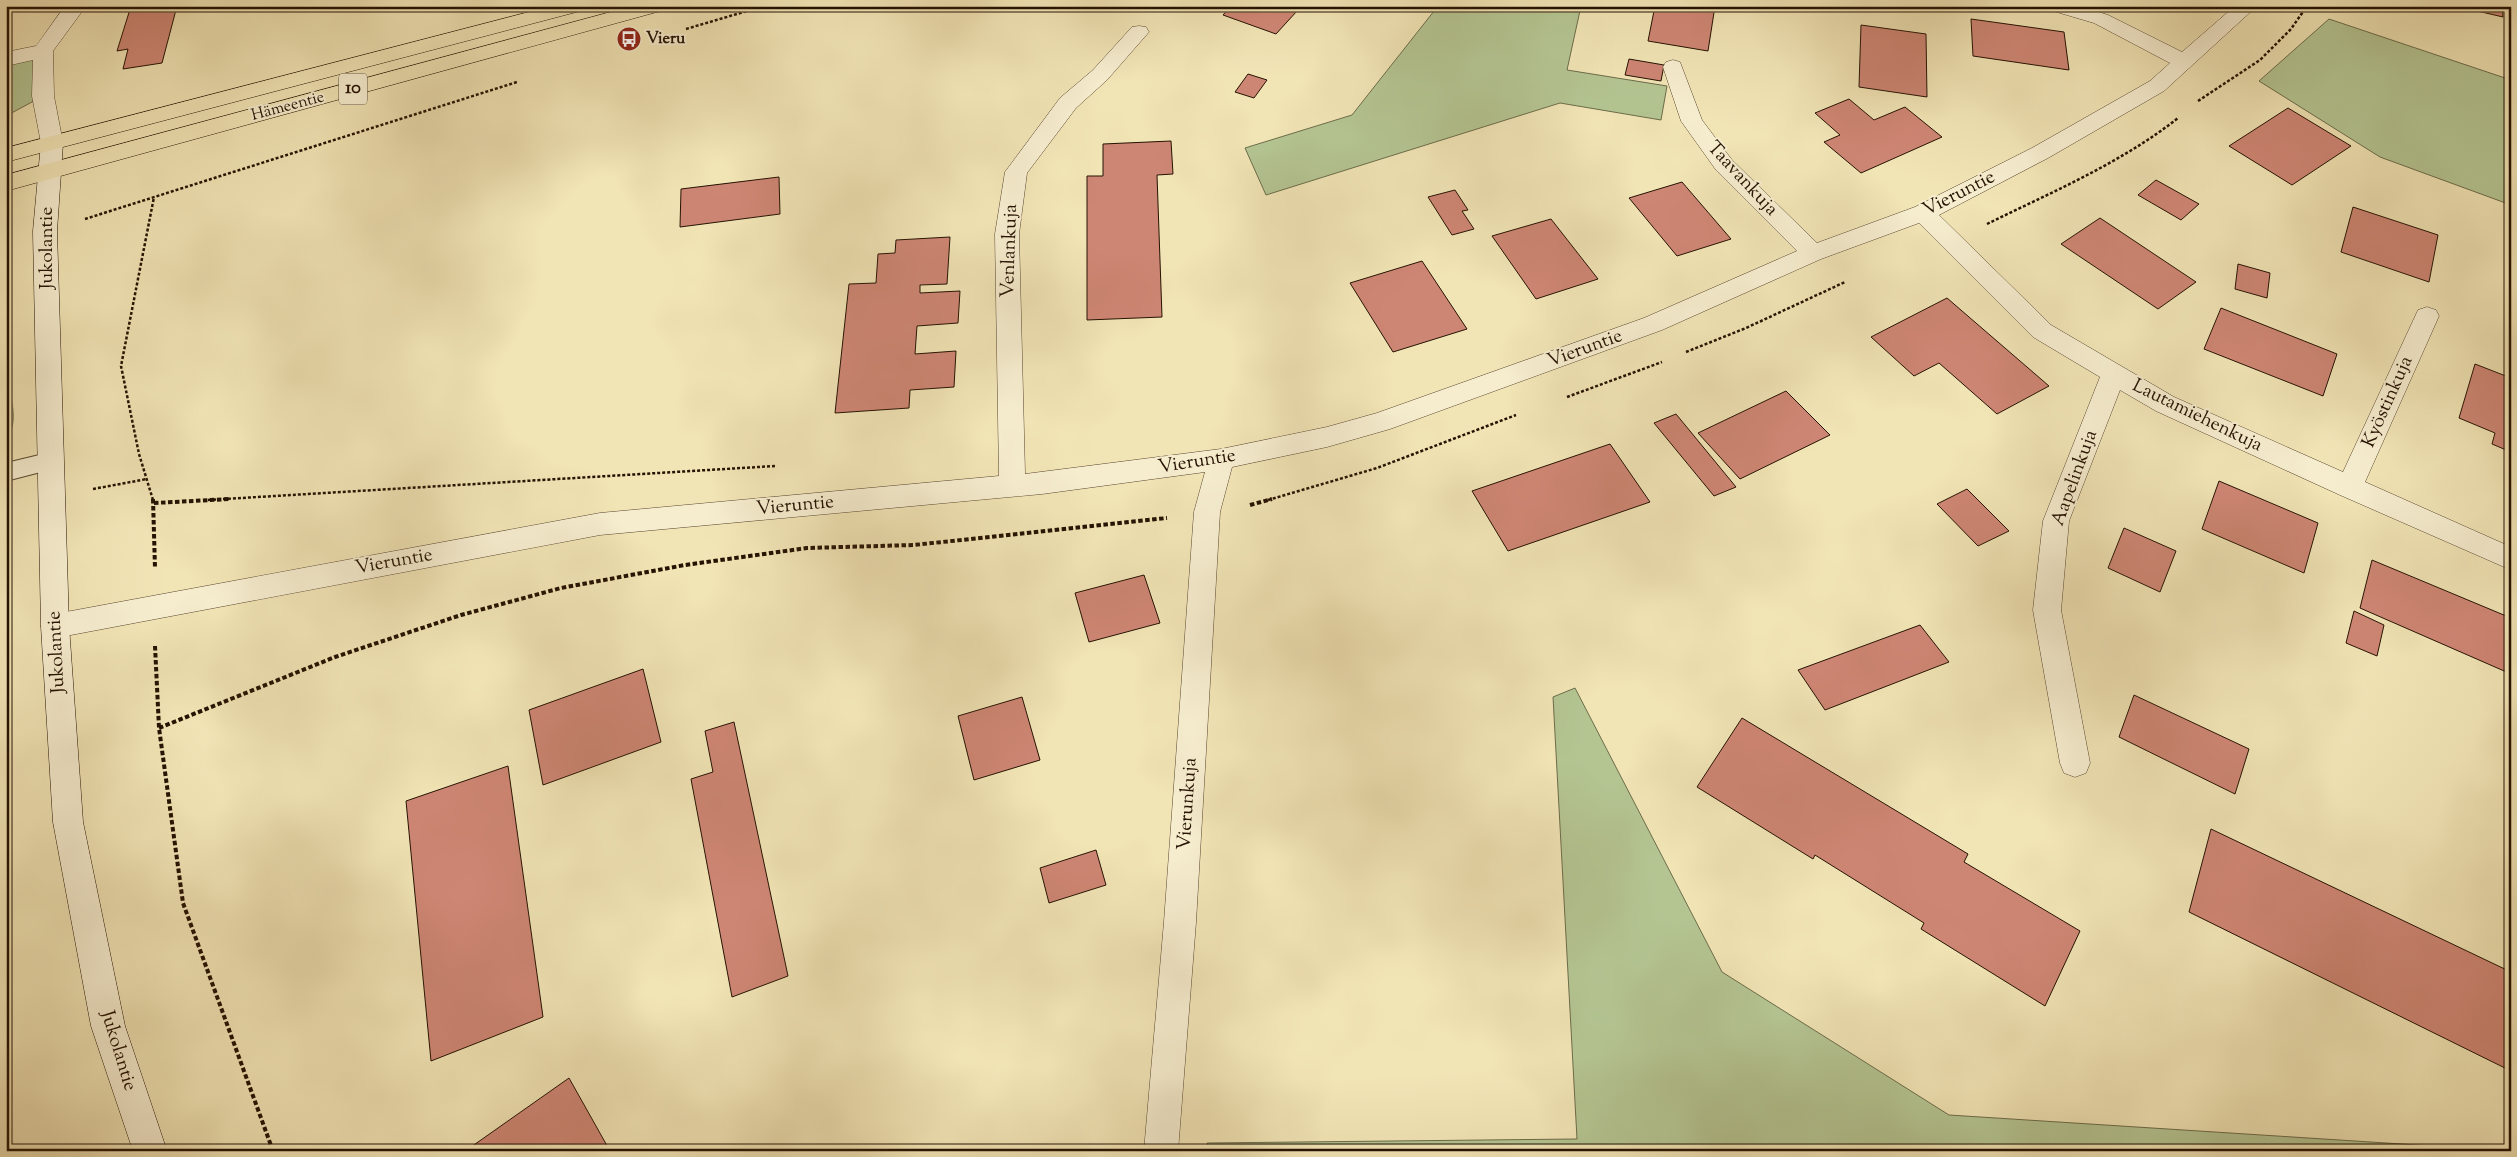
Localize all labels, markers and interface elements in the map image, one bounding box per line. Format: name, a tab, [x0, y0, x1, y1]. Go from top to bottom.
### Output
bus stop icon: Vieru	[616, 26, 642, 52]
place label: Vieru	[646, 28, 686, 51]
road number: 10	[339, 74, 367, 105]
street label: Hämeentie	[249, 86, 327, 128]
street label: Taavankuja	[1700, 135, 1784, 223]
street label: Vieruntie	[1918, 164, 2000, 224]
street label: Venlankuja	[995, 203, 1025, 298]
street label: Jukolantie	[34, 207, 61, 290]
street label: Vieruntie	[1544, 323, 1626, 375]
street label: Kyöstinkuja	[2356, 352, 2420, 452]
street label: Lautamiehenkuja	[2127, 373, 2267, 459]
street label: Aapelinkuja	[2045, 426, 2105, 530]
street label: Vieruntie	[1156, 443, 1238, 481]
street label: Vieruntie	[755, 489, 835, 523]
street label: Vieruntie	[353, 542, 435, 582]
street label: Jukolantie	[41, 610, 73, 695]
street label: Vierunkuja	[1171, 757, 1205, 851]
street label: Jukolantie	[93, 1007, 143, 1095]

